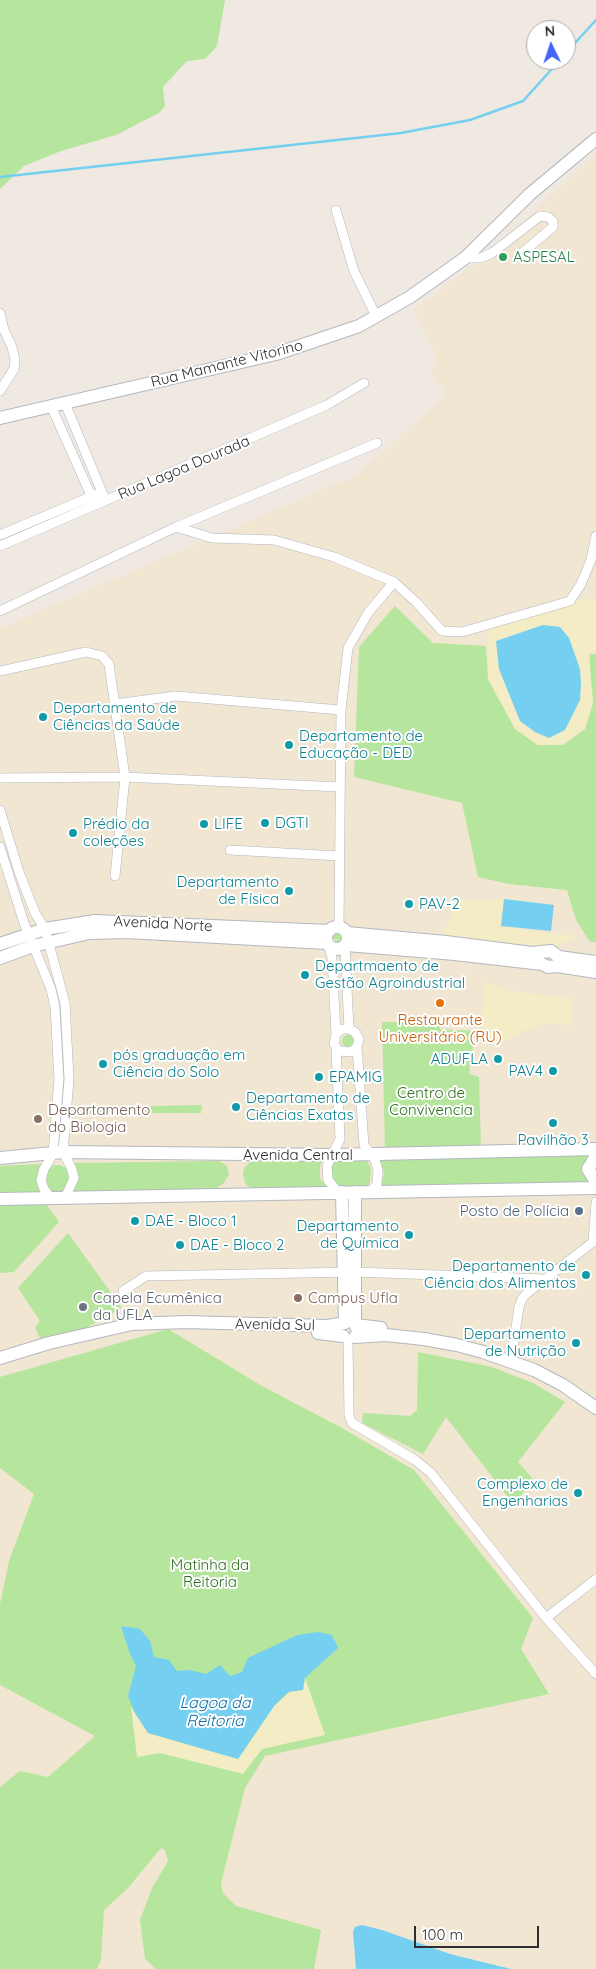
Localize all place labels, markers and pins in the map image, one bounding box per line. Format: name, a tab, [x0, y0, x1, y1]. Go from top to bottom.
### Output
place label: ASPESAL	[513, 248, 575, 266]
marker: ASPESAL	[497, 251, 509, 263]
place label: Departamento de Ciências da Saúde	[53, 699, 180, 734]
marker: Departamento de Ciências da Saúde	[37, 711, 49, 723]
place label: Departamento de Educação - DED	[299, 727, 423, 762]
marker: Departamento de Educação - DED	[283, 739, 295, 751]
place label: DGTI	[275, 814, 309, 832]
place label: Prédio da coleções	[83, 815, 149, 850]
place label: LIFE	[214, 815, 243, 833]
marker: DGTI	[259, 817, 271, 829]
marker: LIFE	[198, 818, 210, 830]
marker: Prédio da coleções	[67, 827, 79, 839]
place label: Departamento de Física	[177, 873, 279, 908]
marker: Departamento de Física	[283, 885, 295, 897]
place label: PAV-2	[419, 895, 460, 913]
marker: PAV-2	[403, 898, 415, 910]
place label: Departmaento de Gestão Agroindustrial	[315, 957, 465, 992]
marker: Departmaento de Gestão Agroindustrial	[299, 969, 311, 981]
marker: Restaurante Universitário (RU)	[434, 997, 446, 1009]
place label: Restaurante Universitário (RU)	[378, 1011, 502, 1046]
place label: pós graduação em Ciência do Solo	[113, 1046, 245, 1081]
place label: ADUFLA	[431, 1050, 488, 1068]
marker: ADUFLA	[492, 1053, 504, 1065]
marker: pós graduação em Ciência do Solo	[97, 1058, 109, 1070]
place label: PAV4	[508, 1062, 543, 1080]
marker: PAV4	[547, 1065, 559, 1077]
place label: EPAMIG	[329, 1068, 382, 1086]
marker: EPAMIG	[313, 1071, 325, 1083]
place label: Departamento de Ciências Exatas	[246, 1089, 370, 1124]
place label: Departamento do Biologia	[48, 1101, 150, 1136]
marker: Departamento de Ciências Exatas	[230, 1101, 242, 1113]
marker: Departamento do Biologia	[32, 1113, 44, 1125]
marker: Pavilhão 3	[547, 1117, 559, 1129]
place label: Pavilhão 3	[518, 1131, 588, 1149]
place label: Posto de Polícia	[460, 1202, 569, 1220]
marker: Posto de Polícia	[573, 1205, 585, 1217]
place label: DAE - Bloco 1	[145, 1212, 237, 1230]
marker: DAE - Bloco 1	[129, 1215, 141, 1227]
place label: Departamento de Química	[297, 1217, 399, 1252]
marker: Departamento de Química	[403, 1229, 415, 1241]
place label: DAE - Bloco 2	[190, 1236, 284, 1254]
marker: DAE - Bloco 2	[174, 1239, 186, 1251]
place label: Departamento de Ciência dos Alimentos	[424, 1257, 576, 1292]
marker: Departamento de Ciência dos Alimentos	[580, 1269, 592, 1281]
place label: Capela Ecumênica da UFLA	[93, 1289, 222, 1324]
place label: Campus Ufla	[308, 1289, 398, 1307]
marker: Campus Ufla	[292, 1292, 304, 1304]
marker: Capela Ecumênica da UFLA	[77, 1301, 89, 1313]
place label: Departamento de Nutrição	[464, 1325, 566, 1360]
marker: Departamento de Nutrição	[570, 1337, 582, 1349]
place label: Complexo de Engenharias	[477, 1475, 568, 1510]
marker: Complexo de Engenharias	[572, 1487, 584, 1499]

